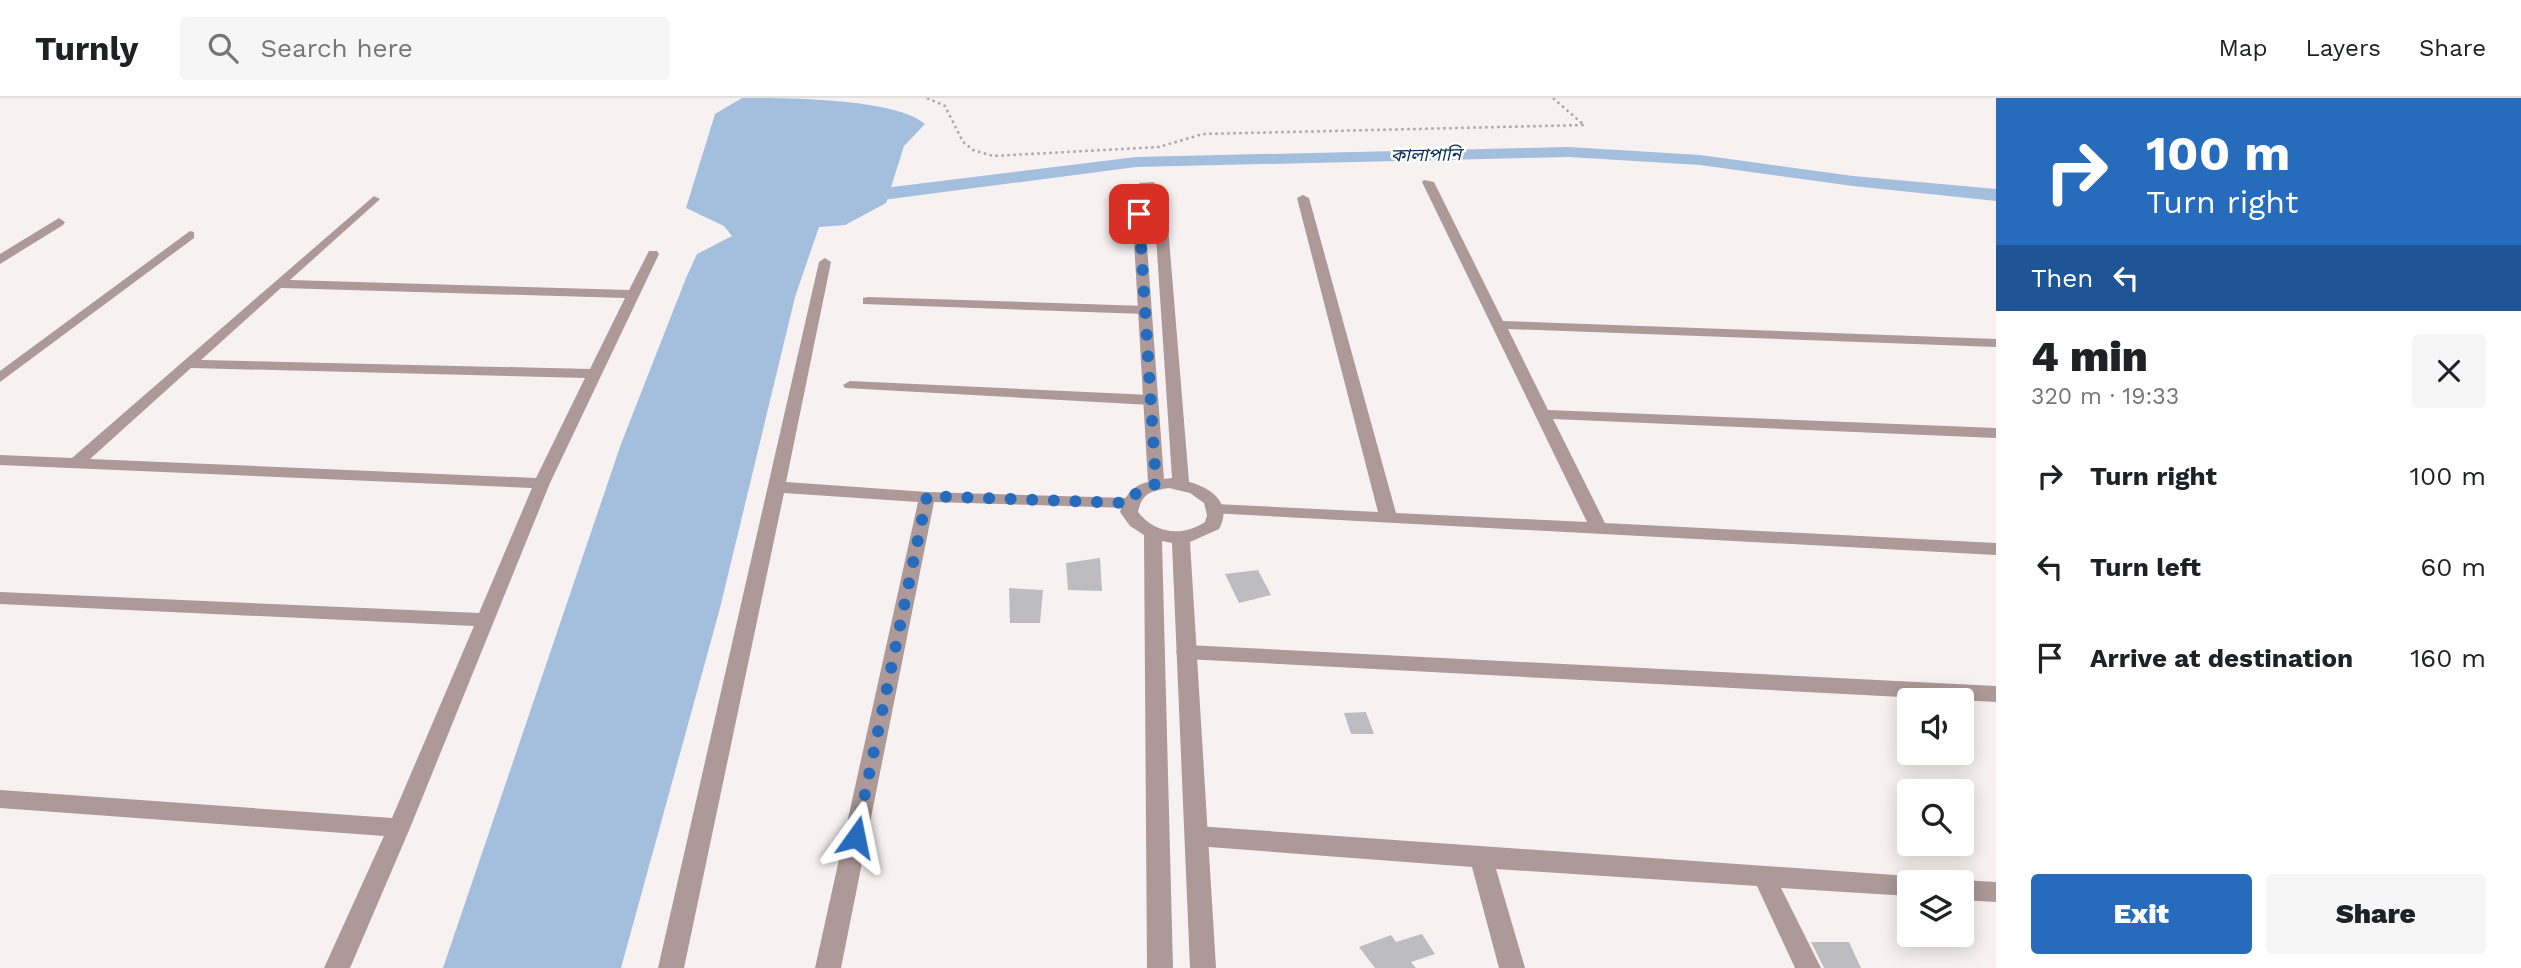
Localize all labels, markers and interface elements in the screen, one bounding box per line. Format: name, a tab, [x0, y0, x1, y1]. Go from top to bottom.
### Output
search box	[180, 17, 670, 80]
text: Turnly	[35, 29, 138, 68]
icon: search	[204, 29, 242, 67]
text: Search here	[260, 33, 413, 63]
text: Map	[2219, 34, 2267, 62]
text: Layers	[2305, 34, 2381, 62]
text: Share	[2419, 34, 2486, 62]
text: 100 m	[2146, 124, 2290, 182]
icon: right	[2031, 126, 2122, 217]
water label: কালাপানি	[1391, 143, 1465, 166]
text: Turn right	[2146, 183, 2298, 221]
pin	[1109, 184, 1169, 244]
icon: arrive	[1120, 195, 1158, 233]
icon: left	[2107, 259, 2145, 297]
text: Then	[2031, 263, 2093, 293]
text: 4 min	[2031, 332, 2148, 381]
button: close	[2412, 334, 2486, 408]
text: 320 m · 19:33	[2031, 383, 2179, 410]
icon: right	[2031, 457, 2069, 495]
text: Turn right	[2090, 461, 2217, 491]
text: 100 m	[2410, 461, 2486, 491]
icon: left	[2031, 548, 2069, 586]
text: Turn left	[2090, 552, 2201, 582]
text: 60 m	[2420, 552, 2486, 582]
icon: arrive	[2031, 639, 2069, 677]
text: Arrive at destination	[2090, 643, 2353, 673]
text: 160 m	[2410, 643, 2486, 673]
map controls	[1897, 688, 1974, 947]
button: sound	[1897, 688, 1974, 765]
button: search	[1897, 779, 1974, 856]
position arrow	[819, 800, 893, 874]
button: layers	[1897, 870, 1974, 947]
button: Exit	[2031, 874, 2252, 954]
button: Share	[2266, 874, 2486, 954]

